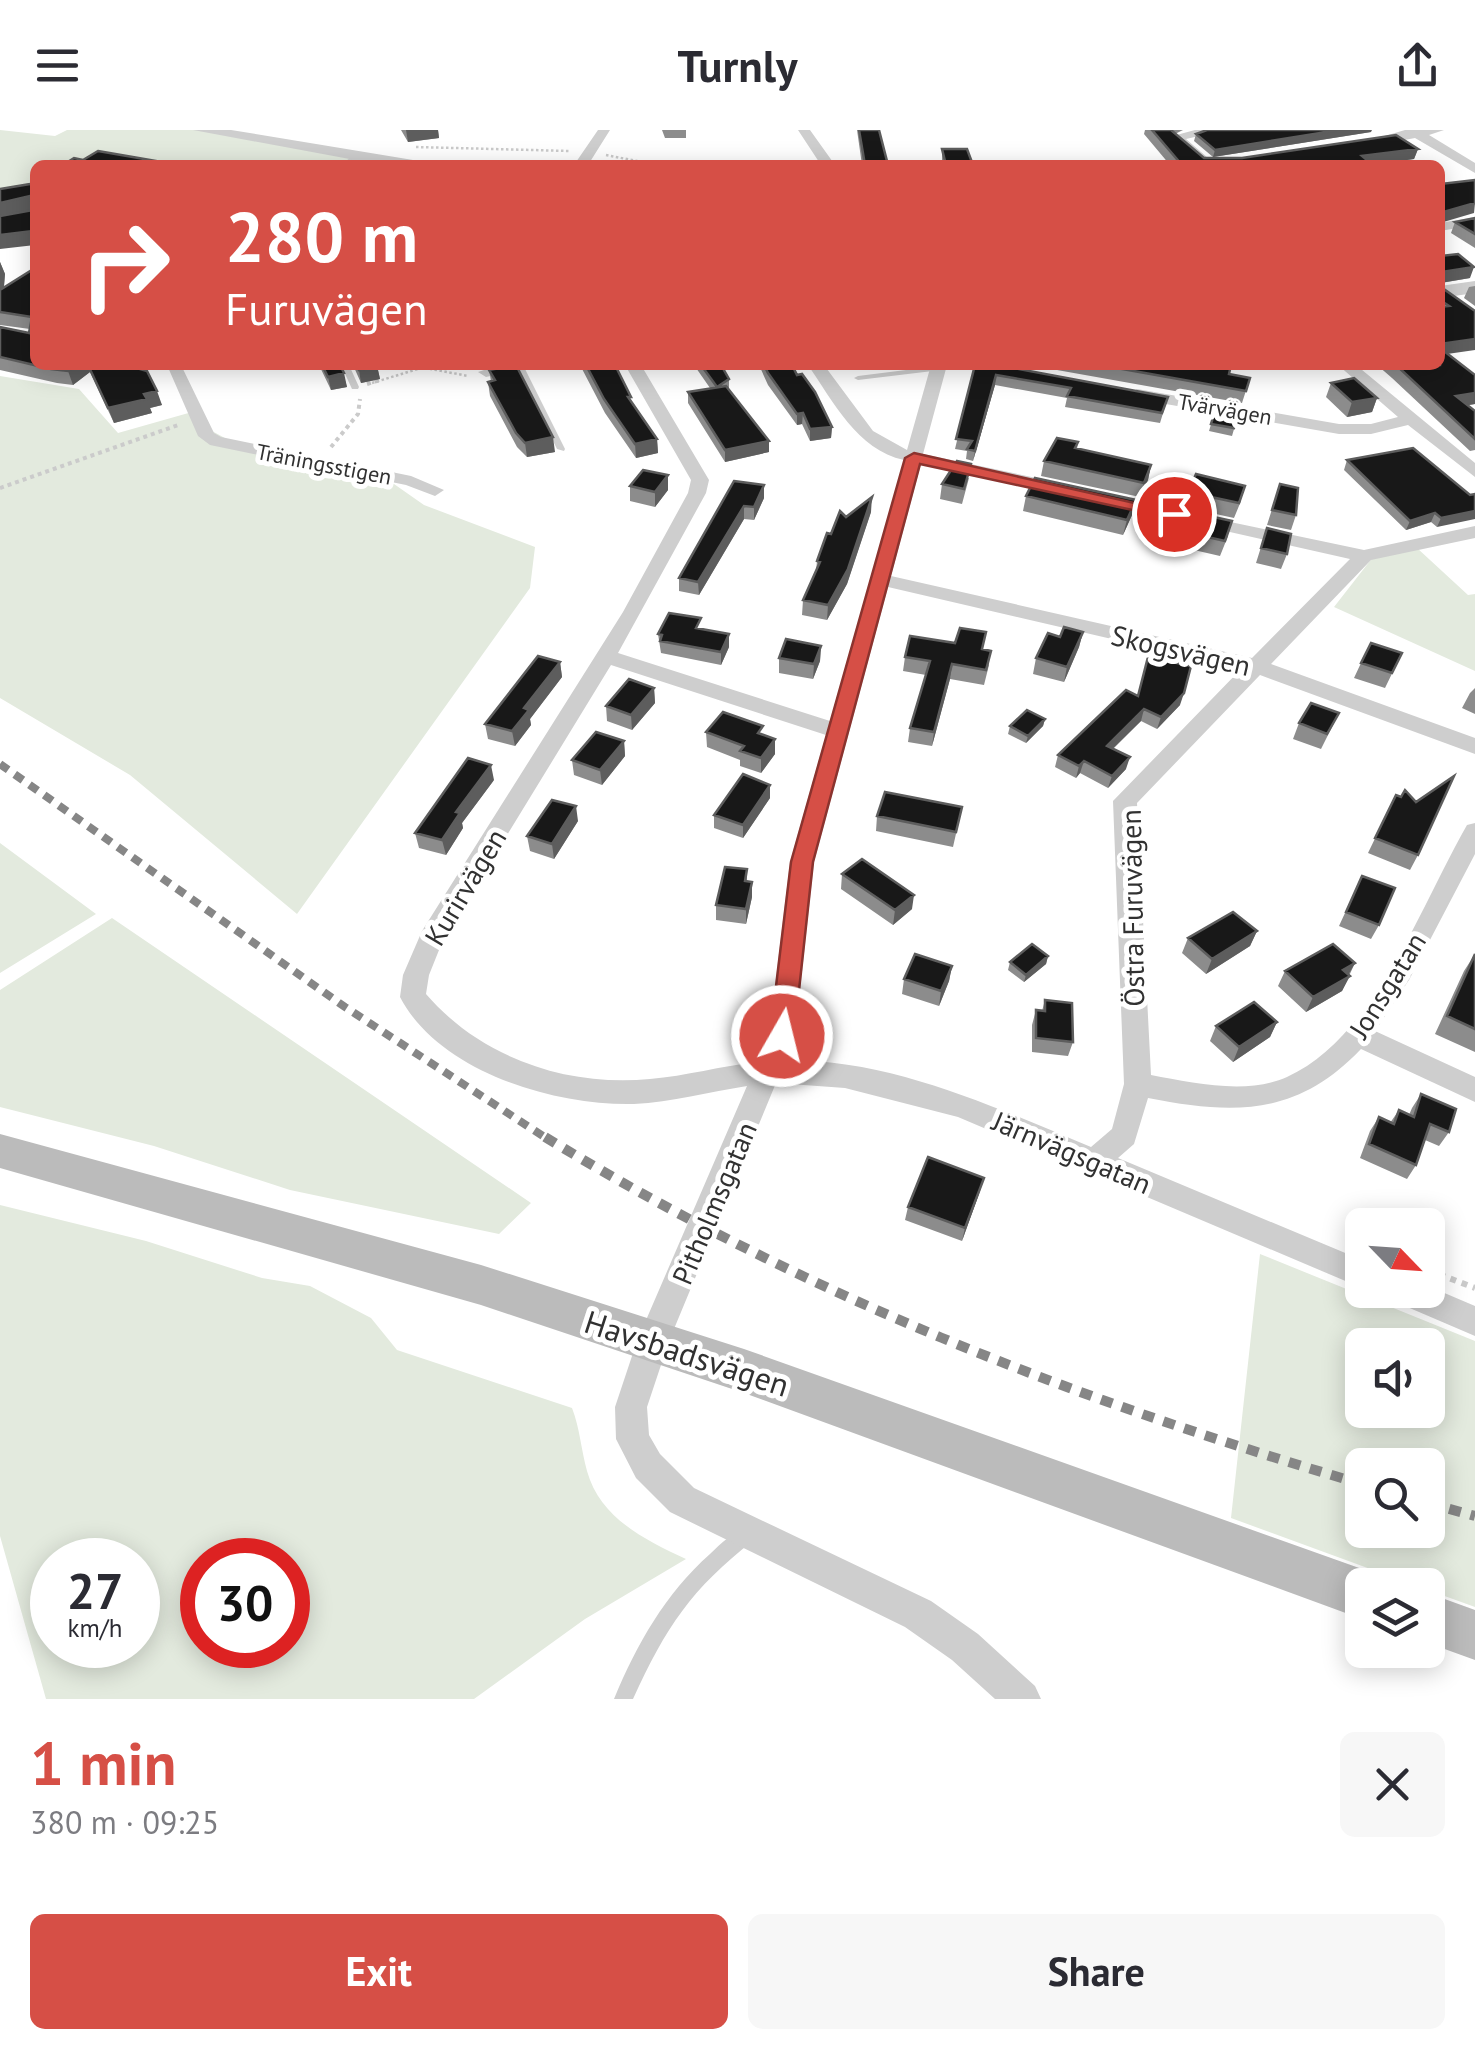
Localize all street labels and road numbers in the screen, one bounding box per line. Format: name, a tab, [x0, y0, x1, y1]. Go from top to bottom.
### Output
street label: Tvärvägen	[1176, 387, 1274, 431]
street label: Träningsstigen	[254, 437, 394, 491]
street label: Skogsvägen	[1108, 616, 1254, 684]
street label: Östra Furuvägen	[1112, 809, 1152, 1007]
street label: Kurirvägen	[416, 822, 514, 952]
street label: Jonsgatan	[1340, 925, 1434, 1046]
street label: Järnvägsgatan	[986, 1102, 1157, 1202]
street label: Pitholmsgatan	[663, 1116, 765, 1290]
street label: Havsbadsvägen	[580, 1300, 794, 1406]

